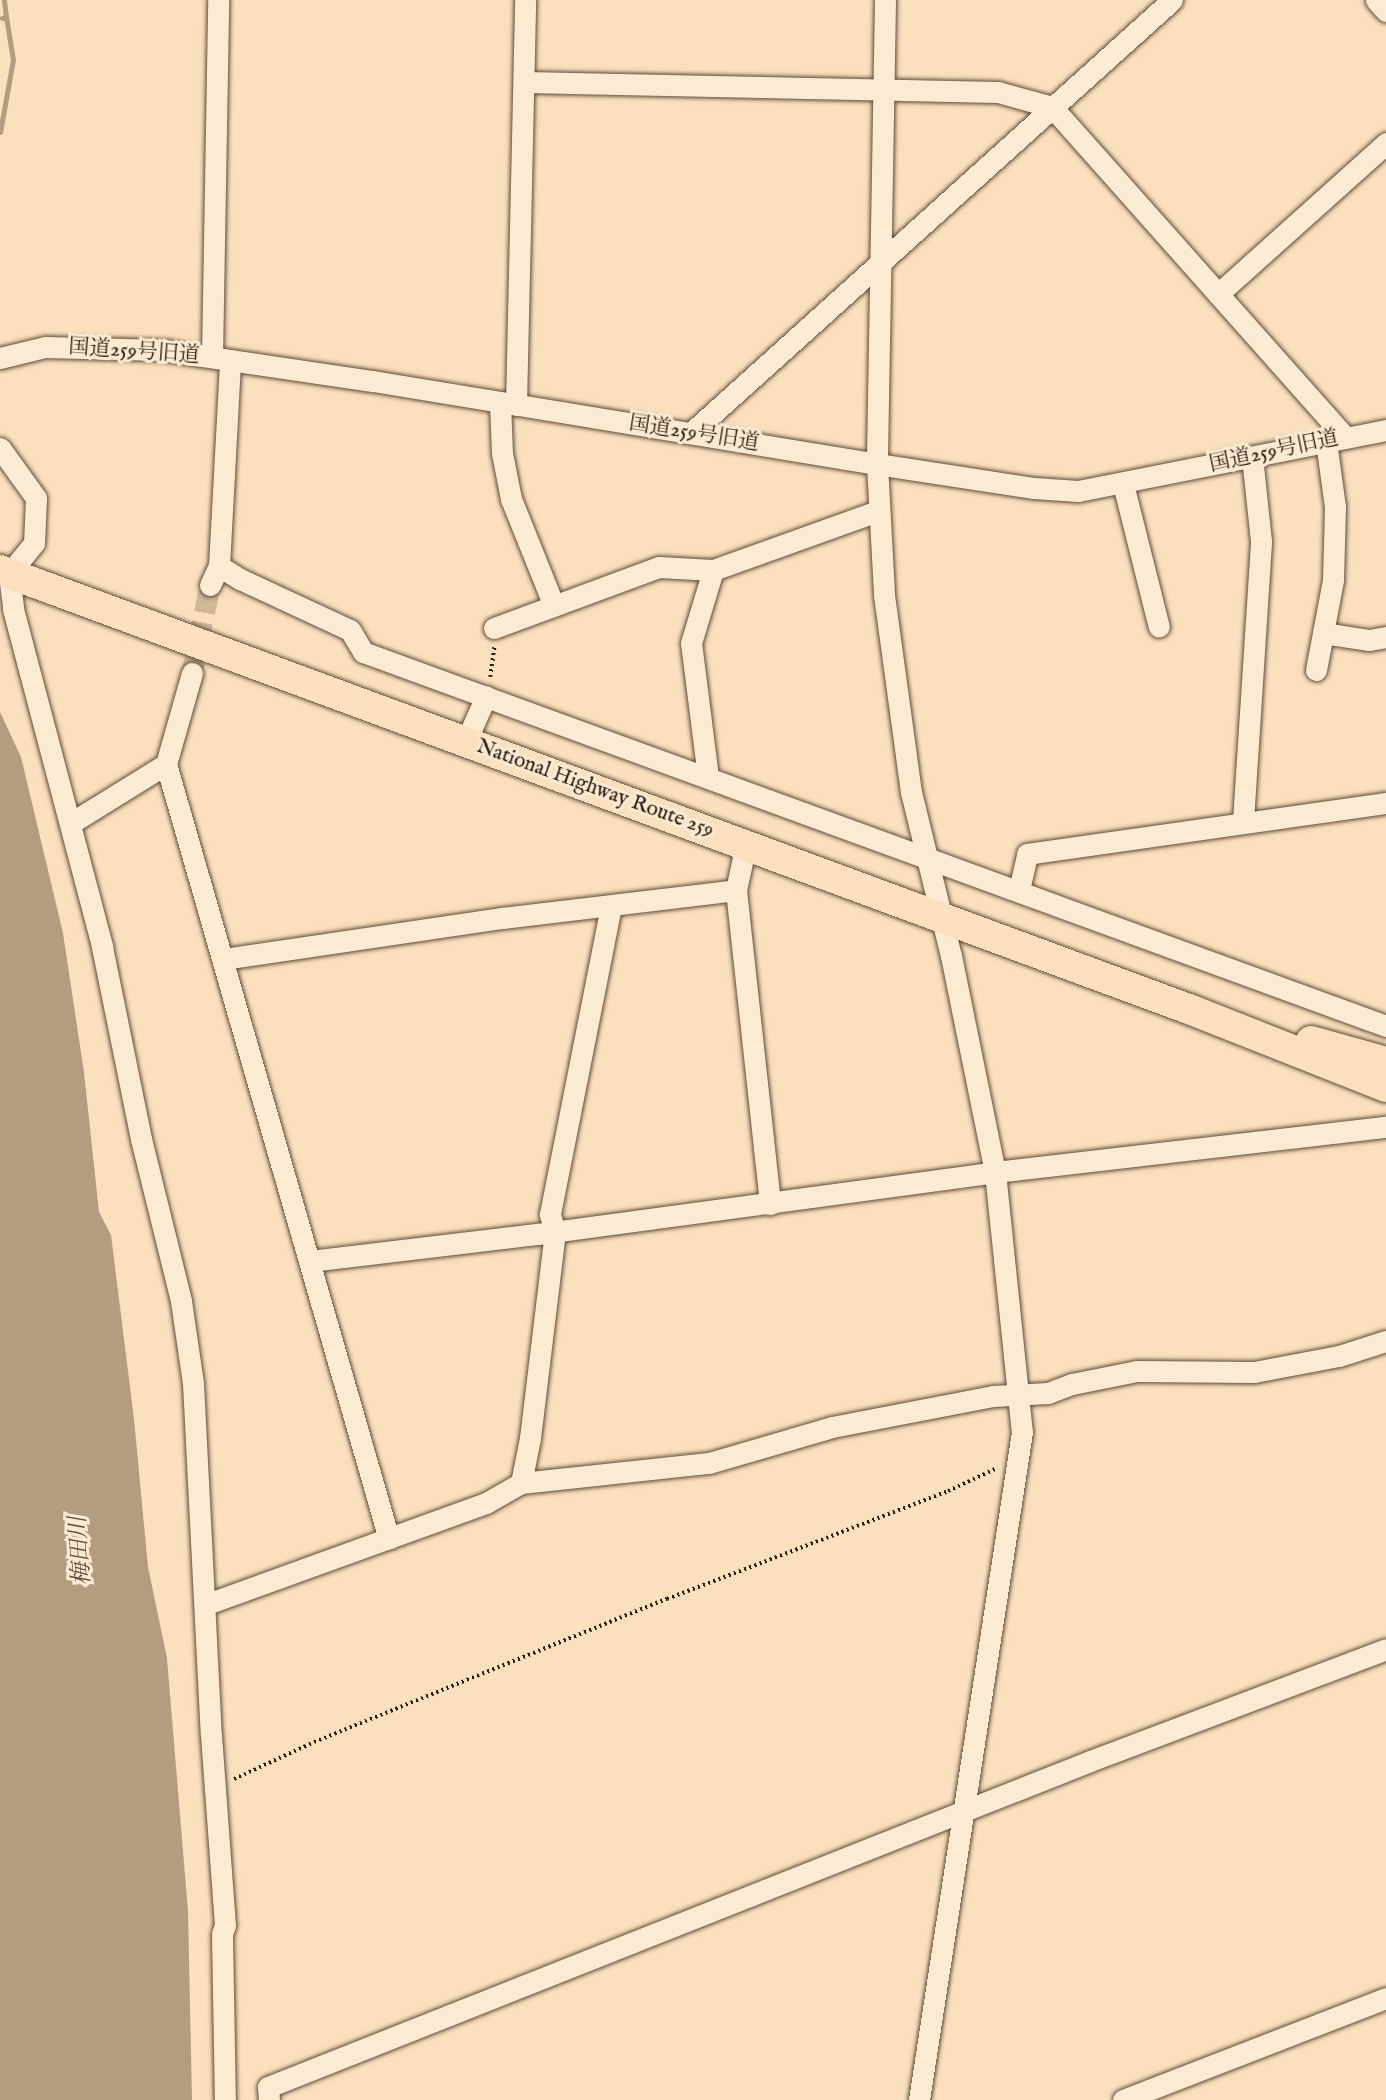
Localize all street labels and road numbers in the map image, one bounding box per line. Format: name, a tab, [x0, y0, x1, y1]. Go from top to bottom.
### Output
street label: 国道259号旧道	[67, 335, 201, 369]
street label: 国道259号旧道	[627, 411, 761, 457]
street label: 国道259号旧道	[1207, 426, 1341, 478]
street label: National Highway Route 259	[473, 734, 717, 844]

